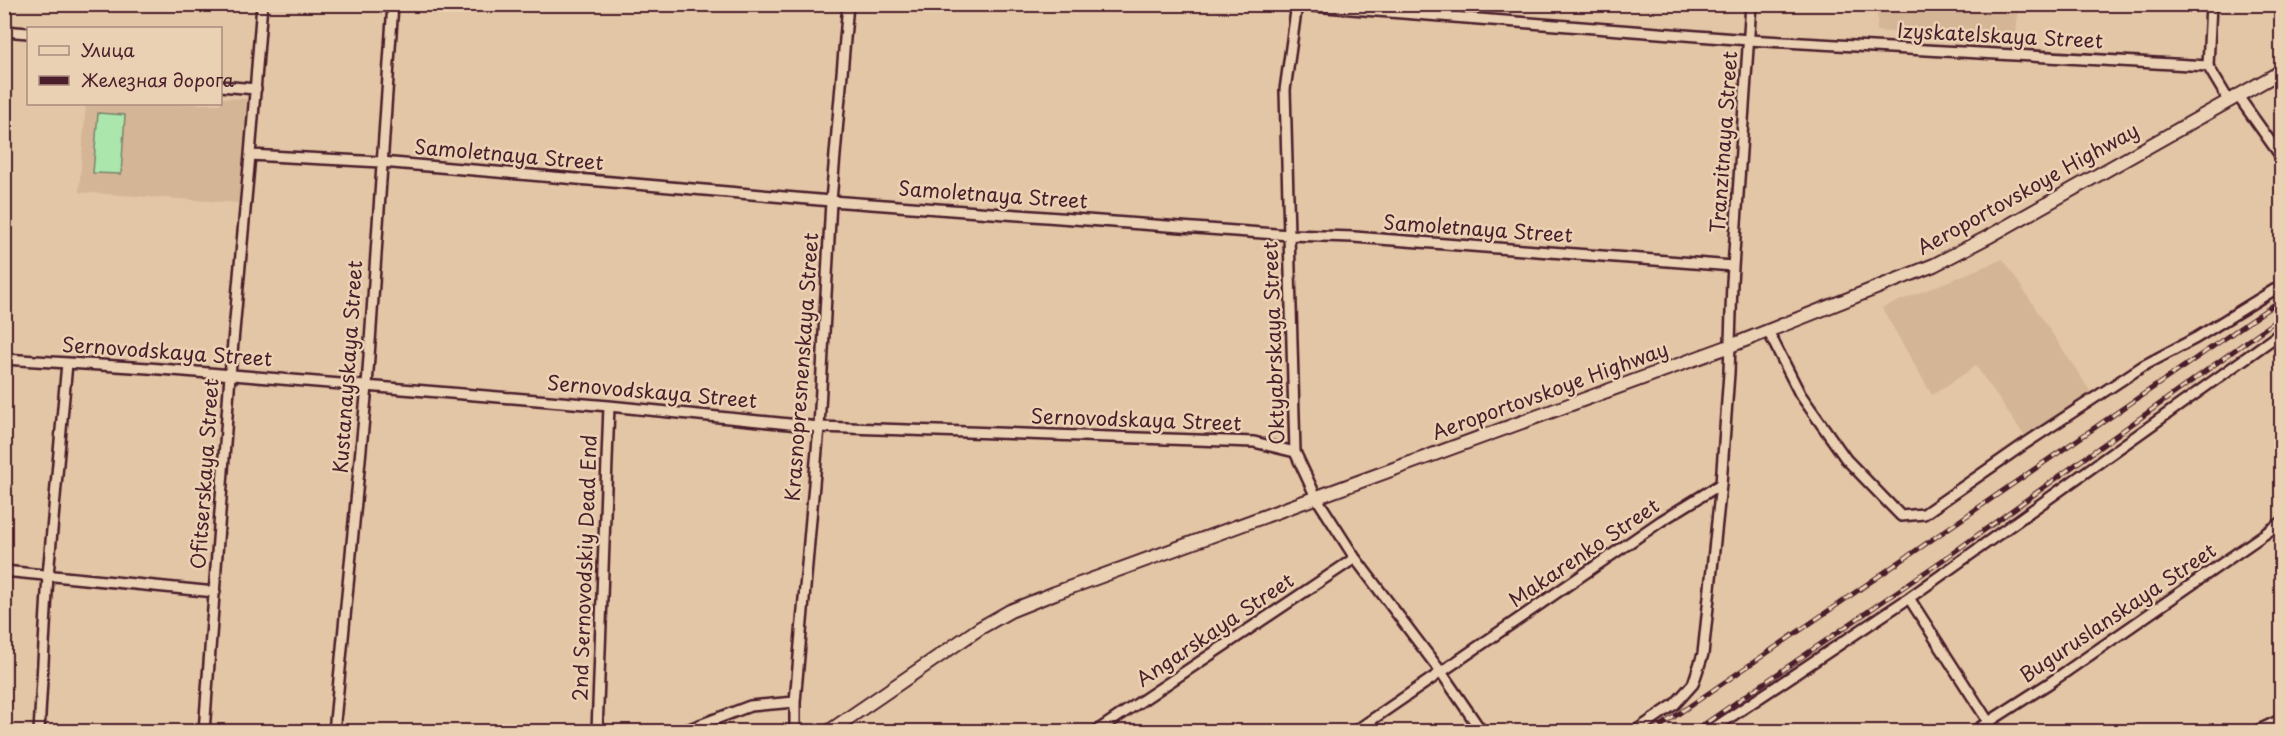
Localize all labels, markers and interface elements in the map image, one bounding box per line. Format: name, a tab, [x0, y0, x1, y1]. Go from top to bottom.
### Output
street label: Izyskatelskaya Street	[1896, 15, 2104, 55]
legend	[27, 27, 222, 105]
text: Улица	[81, 36, 135, 63]
street label: Tranzitnaya Street	[1702, 50, 1744, 234]
text: Железная дорога	[81, 66, 235, 93]
street label: Aeroportovskoye Highway	[1911, 115, 2144, 262]
street label: Samoletnaya Street	[413, 131, 605, 177]
street label: Samoletnaya Street	[897, 172, 1089, 216]
street label: Samoletnaya Street	[1382, 206, 1574, 250]
street label: Krasnopresnenskaya Street	[777, 232, 825, 502]
street label: Oktyabrskaya Street	[1254, 241, 1292, 445]
street label: Kustanayskaya Street	[325, 259, 369, 475]
street label: Sernovodskaya Street	[61, 329, 273, 373]
street label: Aeroportovskoye Highway	[1427, 333, 1672, 447]
street label: Sernovodskaya Street	[546, 367, 758, 415]
street label: Ofitserskaya Street	[182, 378, 226, 570]
street label: Sernovodskaya Street	[1030, 400, 1242, 438]
street label: 2nd Sernovodskiy Dead End	[564, 434, 604, 702]
street label: Makarenko Street	[1502, 490, 1665, 614]
street label: Buguruslanskaya Street	[2013, 535, 2222, 689]
street label: Angarskaya Street	[1129, 565, 1299, 693]

